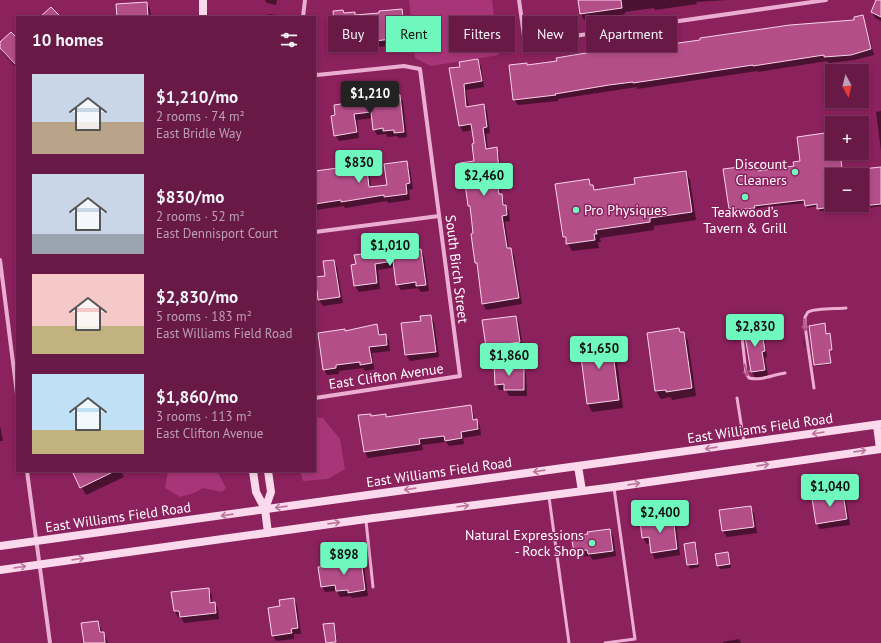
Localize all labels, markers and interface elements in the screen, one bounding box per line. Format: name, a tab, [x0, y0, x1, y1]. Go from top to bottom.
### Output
chip: Buy	[328, 16, 378, 52]
chip: Rent	[386, 16, 441, 52]
chip: Filters	[449, 16, 515, 52]
chip: New	[523, 16, 578, 52]
chip: Apartment	[586, 16, 677, 52]
text: 10 homes	[32, 29, 103, 51]
icon: filters	[278, 29, 300, 51]
north arrow	[825, 64, 869, 108]
map controls	[825, 64, 869, 212]
pin: $1,210	[337, 81, 403, 115]
text: $1,210	[350, 85, 390, 102]
text: $1,210/mo	[156, 86, 238, 108]
icon: home	[64, 90, 112, 138]
text: 2 rooms · 74 m²	[156, 108, 245, 125]
button: +	[825, 116, 869, 160]
text: East Bridle Way	[156, 125, 242, 142]
pin: $830	[335, 150, 383, 184]
text: $830	[344, 154, 374, 171]
place label: Discount Cleaners	[735, 155, 787, 189]
pin: $2,460	[451, 163, 517, 197]
text: $2,460	[464, 167, 504, 184]
marker: Discount Cleaners	[790, 167, 800, 177]
button: −	[825, 168, 869, 212]
text: $830/mo	[156, 186, 224, 208]
icon: home	[64, 190, 112, 238]
marker: Teakwood’s Tavern & Grill	[740, 192, 750, 202]
place label: Pro Physiques	[584, 201, 667, 219]
place label: Teakwood’s Tavern & Grill	[703, 203, 787, 237]
marker: Pro Physiques	[571, 205, 581, 215]
text: 2 rooms · 52 m²	[156, 208, 245, 225]
street label: South Birch Street	[441, 214, 473, 324]
text: East Dennisport Court	[156, 225, 278, 242]
pin: $1,010	[357, 233, 423, 267]
text: $1,010	[370, 237, 410, 254]
text: $2,830/mo	[156, 286, 238, 308]
icon: home	[64, 290, 112, 338]
text: 5 rooms · 183 m²	[156, 308, 252, 325]
pin: $2,830	[722, 314, 788, 348]
text: $2,830	[735, 318, 775, 335]
one-way arrow	[802, 318, 809, 331]
text: East Williams Field Road	[156, 325, 292, 342]
pin: $1,650	[566, 336, 632, 370]
text: $1,650	[579, 340, 619, 357]
pin: $1,860	[476, 343, 542, 377]
text: $1,860	[489, 347, 529, 364]
street label: East Clifton Avenue	[327, 359, 445, 393]
one-way arrow	[743, 364, 750, 377]
text: $1,860/mo	[156, 386, 238, 408]
icon: home	[64, 390, 112, 438]
text: 3 rooms · 113 m²	[156, 408, 252, 425]
street label: East Williams Field Road	[686, 409, 834, 447]
text: East Clifton Avenue	[156, 425, 263, 442]
one-way arrow	[812, 429, 825, 437]
one-way arrow	[704, 444, 717, 452]
one-way arrow	[853, 447, 866, 455]
street label: East Williams Field Road	[365, 453, 513, 491]
one-way arrow	[756, 461, 769, 469]
one-way arrow	[533, 467, 546, 475]
pin: $1,040	[797, 474, 863, 508]
text: $1,040	[810, 478, 850, 495]
one-way arrow	[627, 480, 640, 488]
one-way arrow	[404, 485, 417, 493]
street label: East Williams Field Road	[44, 498, 192, 536]
pin: $2,400	[627, 500, 693, 534]
one-way arrow	[456, 502, 469, 510]
one-way arrow	[275, 503, 288, 511]
text: $2,400	[640, 504, 680, 521]
one-way arrow	[221, 511, 234, 518]
one-way arrow	[327, 519, 340, 527]
place label: Natural Expressions - Rock Shop	[465, 526, 584, 560]
marker: Natural Expressions - Rock Shop	[587, 538, 597, 548]
pin: $898	[320, 542, 368, 576]
text: $898	[329, 546, 359, 563]
one-way arrow	[71, 555, 84, 563]
one-way arrow	[13, 563, 26, 571]

